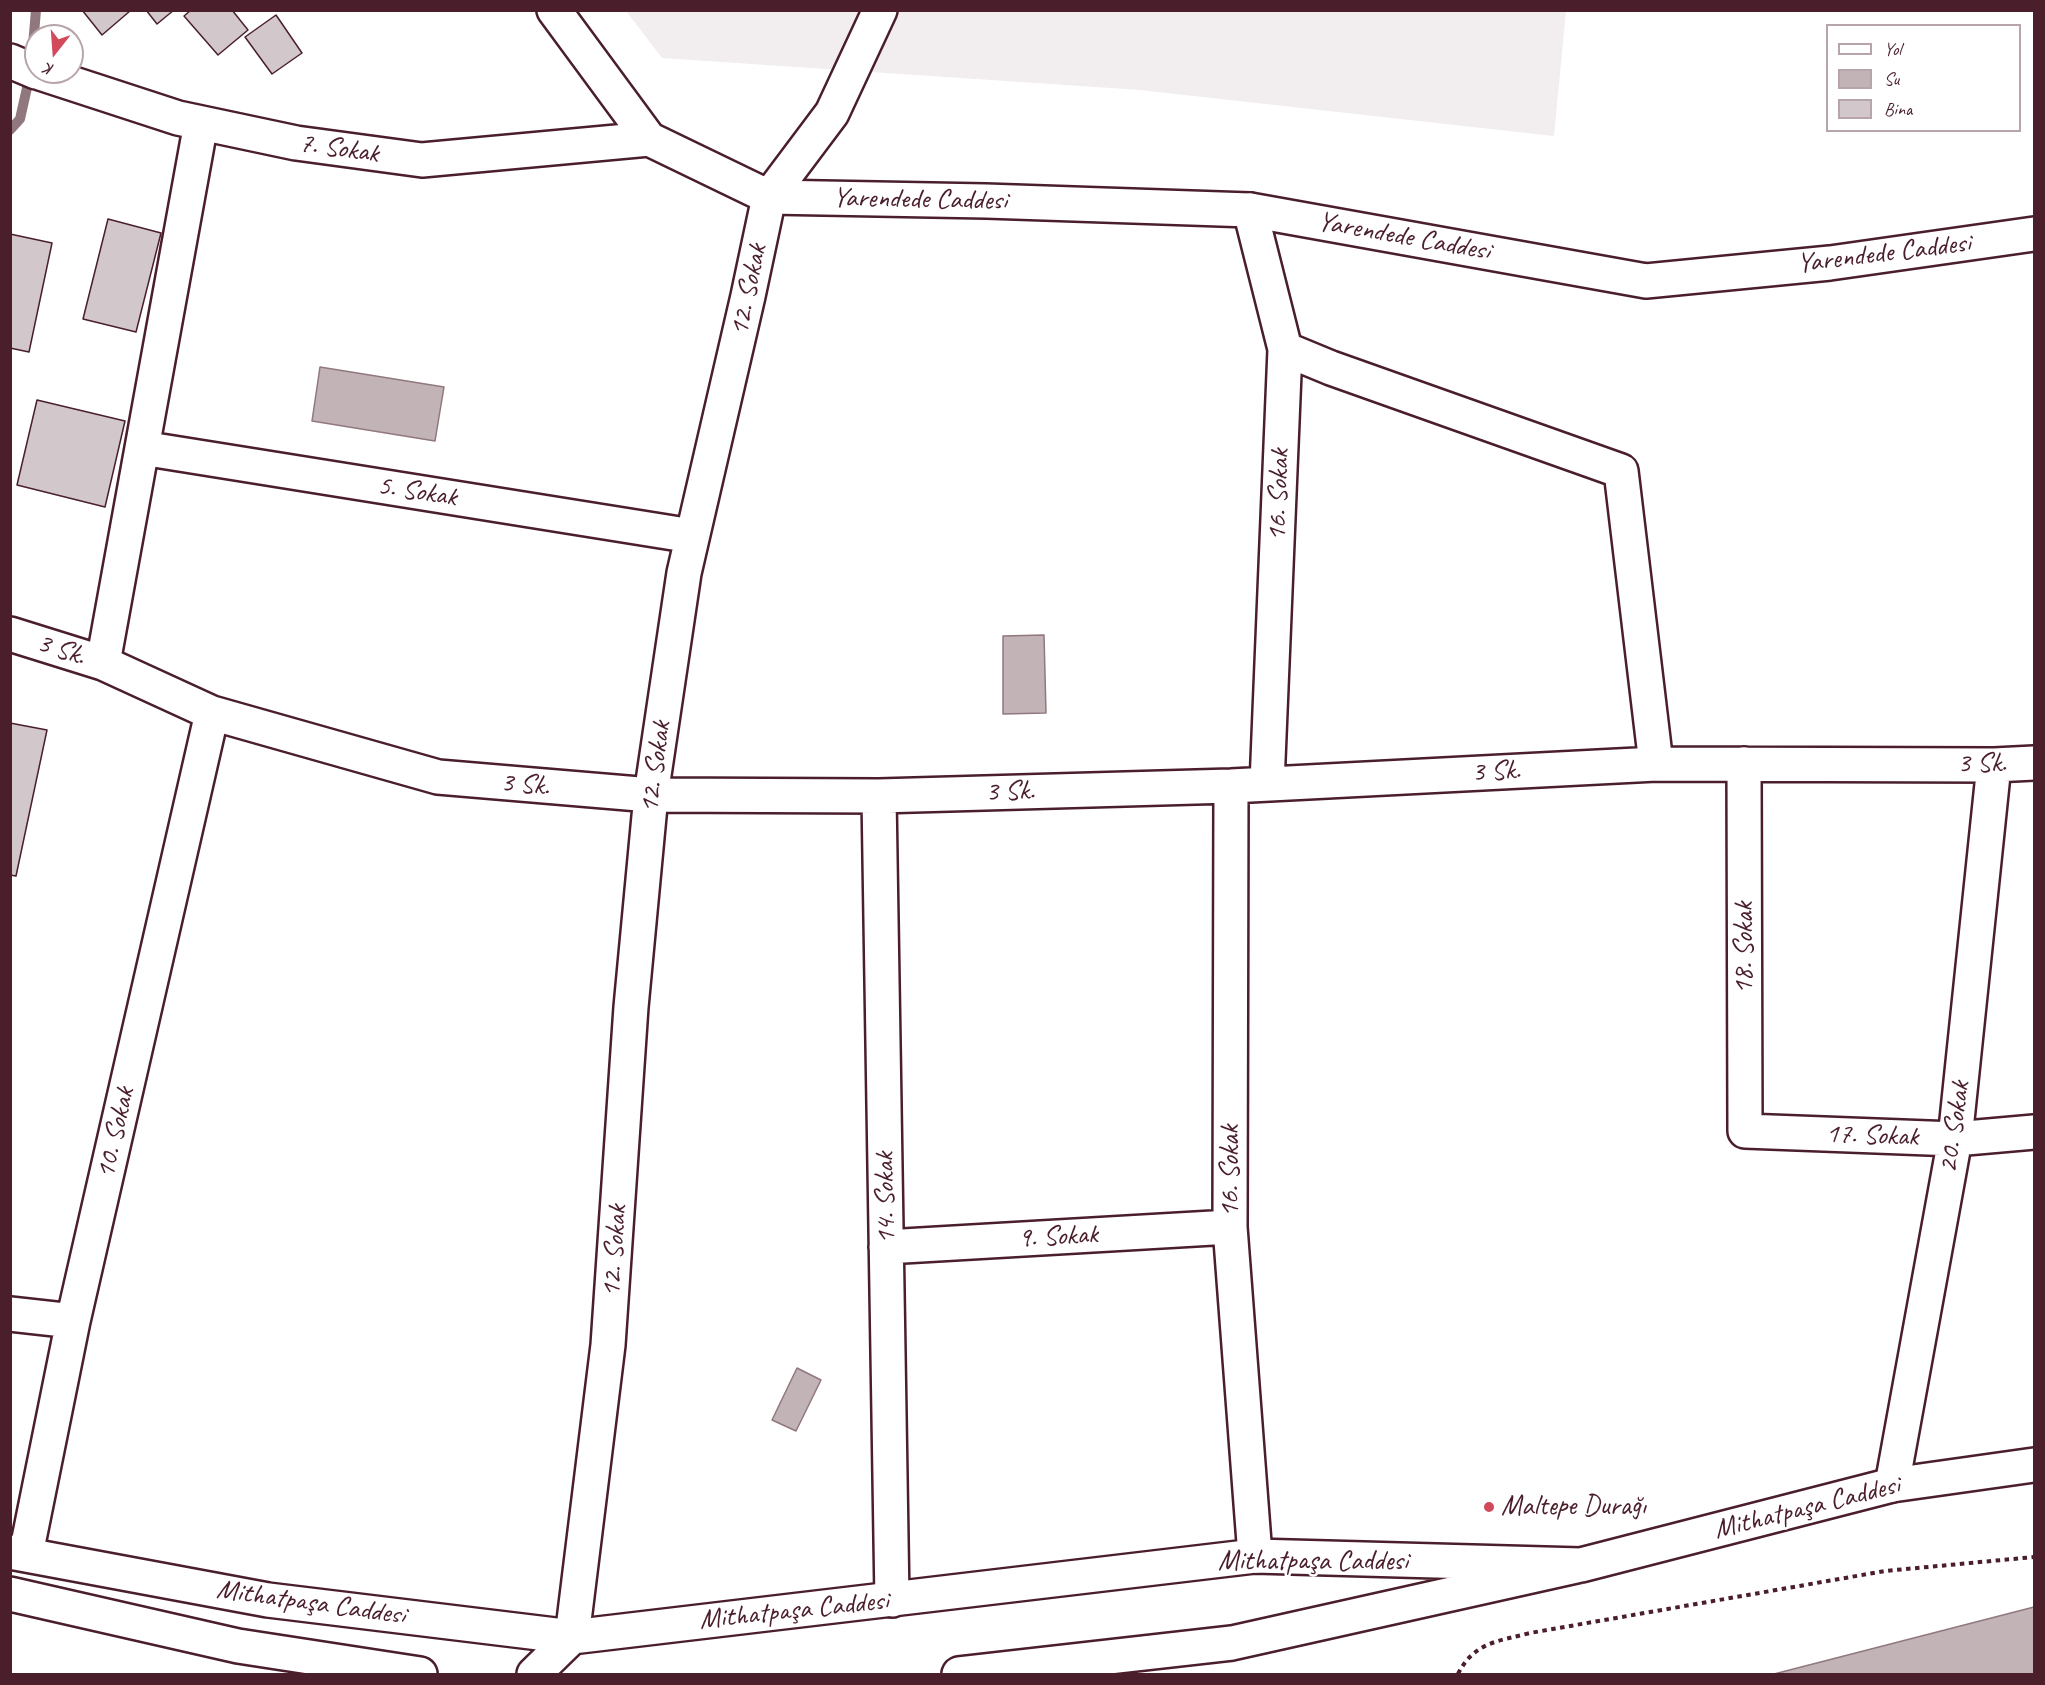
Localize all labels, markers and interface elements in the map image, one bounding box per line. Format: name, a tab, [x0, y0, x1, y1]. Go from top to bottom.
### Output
north arrow	[24, 24, 84, 84]
legend	[1826, 24, 2021, 132]
text: Yol	[1884, 38, 1901, 60]
text: K	[43, 59, 56, 80]
text: Su	[1884, 68, 1899, 90]
text: Bina	[1884, 98, 1912, 120]
street label: 7. Sokak	[297, 127, 381, 171]
street label: Yarendede Caddesi	[832, 182, 1008, 218]
street label: Yarendede Caddesi	[1315, 205, 1493, 269]
street label: Yarendede Caddesi	[1795, 227, 1973, 281]
street label: 12. Sokak	[723, 241, 775, 339]
street label: 16. Sokak	[1261, 448, 1297, 542]
street label: 5. Sokak	[375, 469, 459, 515]
street label: 3 Sk.	[32, 626, 90, 674]
street label: 12. Sokak	[633, 719, 679, 815]
street label: 3 Sk.	[1957, 747, 2007, 781]
street label: 3 Sk.	[1471, 754, 1521, 790]
street label: 3 Sk.	[499, 766, 551, 804]
street label: 3 Sk.	[985, 774, 1035, 810]
street label: 18. Sokak	[1728, 902, 1762, 994]
street label: 20. Sokak	[1932, 1079, 1978, 1175]
street label: 10. Sokak	[89, 1084, 143, 1182]
street label: 17. Sokak	[1825, 1118, 1919, 1154]
street label: 16. Sokak	[1214, 1125, 1248, 1217]
street label: 14. Sokak	[868, 1152, 904, 1244]
street label: 12. Sokak	[595, 1204, 635, 1298]
street label: 9. Sokak	[1017, 1218, 1099, 1256]
street label: Mithatpaşa Caddesi	[1711, 1469, 1903, 1547]
place label: Maltepe Durağı	[1501, 1490, 1646, 1524]
marker: Maltepe Durağı	[1482, 1500, 1496, 1514]
street label: Mithatpaşa Caddesi	[1218, 1545, 1408, 1579]
street label: Mithatpaşa Caddesi	[215, 1573, 407, 1633]
street label: Mithatpaşa Caddesi	[698, 1584, 890, 1638]

